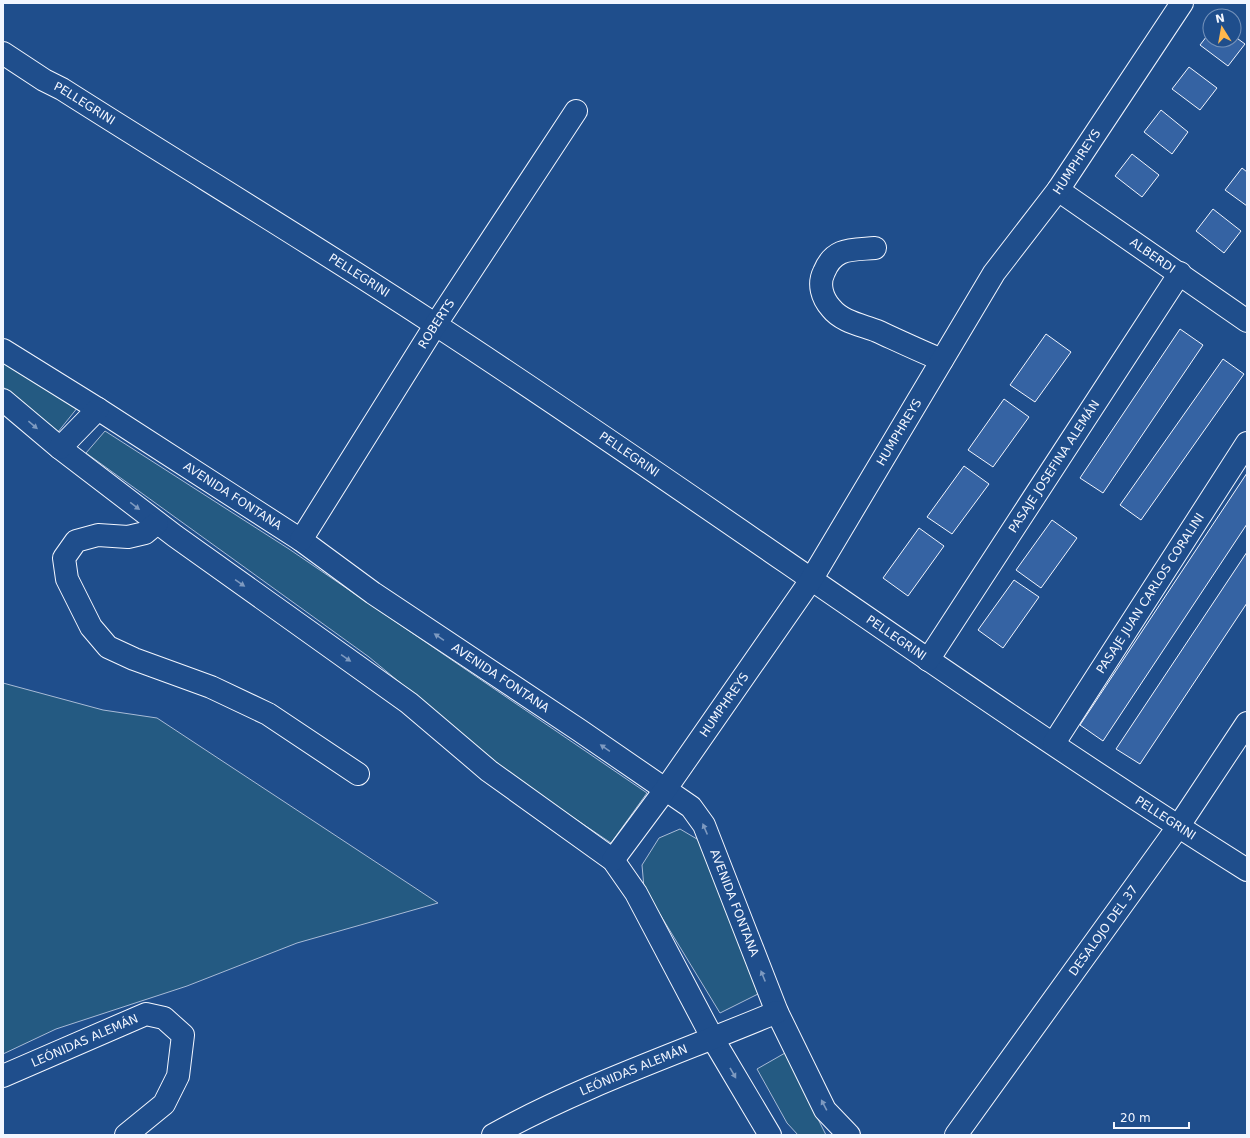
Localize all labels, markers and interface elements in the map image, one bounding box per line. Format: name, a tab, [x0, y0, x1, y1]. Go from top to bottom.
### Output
north arrow	[1202, 8, 1242, 48]
text: N	[1214, 11, 1226, 26]
street label: PELLEGRINI	[52, 79, 118, 128]
street label: HUMPHREYS	[1050, 127, 1103, 197]
street label: ALBERDI	[1127, 235, 1178, 276]
street label: PELLEGRINI	[326, 251, 392, 300]
street label: ROBERTS	[415, 296, 457, 351]
street label: HUMPHREYS	[874, 396, 924, 468]
street label: PASAJE JOSEFINA ALEMÁN	[1006, 397, 1102, 535]
one-way arrow	[27, 421, 38, 430]
street label: PELLEGRINI	[597, 429, 662, 480]
street label: AVENIDA FONTANA	[181, 459, 285, 533]
one-way arrow	[129, 501, 140, 510]
street label: PASAJE JUAN CARLOS CORALINI	[1094, 511, 1207, 676]
one-way arrow	[234, 578, 245, 587]
street label: PELLEGRINI	[864, 612, 929, 663]
one-way arrow	[434, 633, 444, 641]
street label: AVENIDA FONTANA	[449, 640, 553, 716]
one-way arrow	[340, 654, 351, 662]
street label: HUMPHREYS	[697, 670, 752, 740]
one-way arrow	[600, 744, 610, 752]
street label: PELLEGRINI	[1133, 793, 1199, 843]
one-way arrow	[701, 822, 707, 834]
street label: AVENIDA FONTANA	[707, 847, 762, 959]
street label: DESALOJO DEL 37	[1066, 883, 1141, 979]
one-way arrow	[759, 969, 765, 981]
street label: LEÓNIDAS ALEMÁN	[29, 1011, 140, 1070]
street label: LEÓNIDAS ALEMÁN	[578, 1042, 689, 1098]
one-way arrow	[730, 1067, 737, 1079]
one-way arrow	[820, 1099, 827, 1111]
scale bar	[1114, 1104, 1189, 1130]
text: 20 m	[1120, 1111, 1151, 1125]

